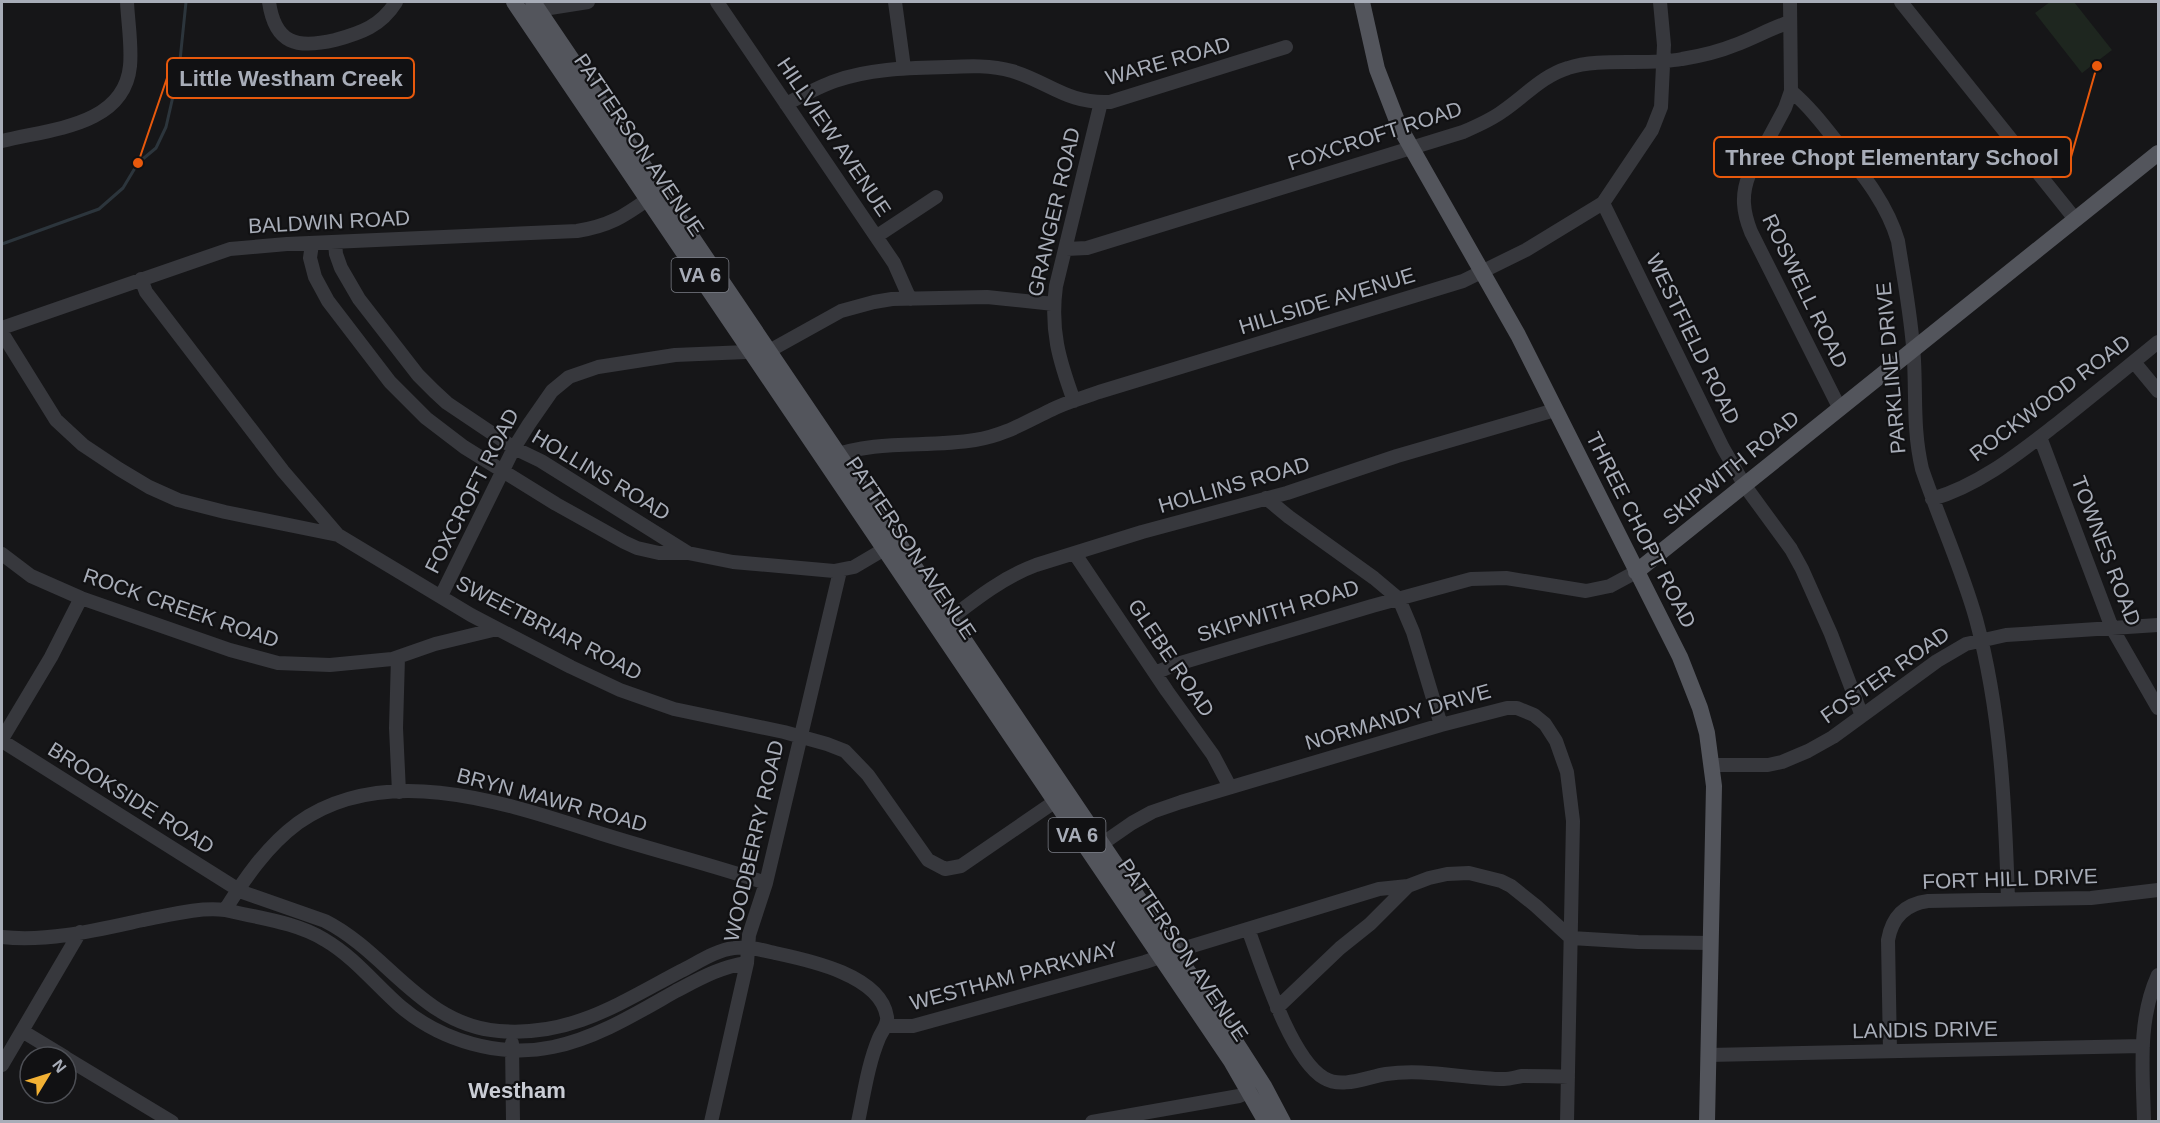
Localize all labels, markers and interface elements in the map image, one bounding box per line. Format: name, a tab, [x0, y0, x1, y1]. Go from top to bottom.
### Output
street label: WARE ROAD	[1103, 32, 1233, 89]
street label: PATTERSON AVENUE	[570, 49, 709, 240]
street label: HILLVIEW AVENUE	[773, 53, 896, 220]
callout: Little Westham Creek	[167, 58, 414, 98]
text: Little Westham Creek	[179, 66, 403, 91]
street label: FOXCROFT ROAD	[1285, 97, 1465, 175]
street label: GRANGER ROAD	[1023, 125, 1084, 299]
callout: Three Chopt Elementary School	[1714, 137, 2071, 177]
text: Three Chopt Elementary School	[1725, 145, 2059, 170]
street label: BALDWIN ROAD	[247, 206, 411, 237]
street label: ROSWELL ROAD	[1758, 210, 1853, 372]
street label: WESTFIELD ROAD	[1642, 250, 1745, 428]
road number: VA 6	[672, 258, 728, 292]
street label: HILLSIDE AVENUE	[1236, 263, 1418, 338]
street label: PARKLINE DRIVE	[1872, 281, 1909, 455]
street label: ROCKWOOD ROAD	[1965, 330, 2134, 465]
street label: FOXCROFT ROAD	[420, 405, 523, 577]
street label: SKIPWITH ROAD	[1658, 406, 1803, 529]
street label: HOLLINS ROAD	[528, 424, 674, 525]
street label: THREE CHOPT ROAD	[1582, 428, 1701, 632]
street label: PATTERSON AVENUE	[842, 452, 981, 643]
street label: HOLLINS ROAD	[1156, 452, 1312, 517]
street label: TOWNES ROAD	[2067, 473, 2146, 629]
street label: ROCK CREEK ROAD	[80, 563, 282, 652]
street label: SWEETBRIAR ROAD	[453, 571, 646, 684]
street label: SKIPWITH ROAD	[1194, 575, 1362, 646]
street label: GLEBE ROAD	[1124, 595, 1219, 721]
street label: FOSTER ROAD	[1816, 622, 1953, 728]
street label: NORMANDY DRIVE	[1302, 679, 1493, 754]
street label: BROOKSIDE ROAD	[44, 737, 219, 858]
street label: WOODBERRY ROAD	[719, 738, 788, 944]
street label: BRYN MAWR ROAD	[454, 763, 650, 836]
road number: VA 6	[1048, 818, 1106, 852]
street label: PATTERSON AVENUE	[1114, 854, 1253, 1045]
street label: FORT HILL DRIVE	[1922, 864, 2098, 893]
street label: WESTHAM PARKWAY	[907, 937, 1120, 1014]
street label: LANDIS DRIVE	[1852, 1017, 1998, 1042]
north arrow	[18, 1045, 78, 1105]
text: N	[49, 1056, 70, 1076]
district label: Westham	[468, 1078, 566, 1103]

